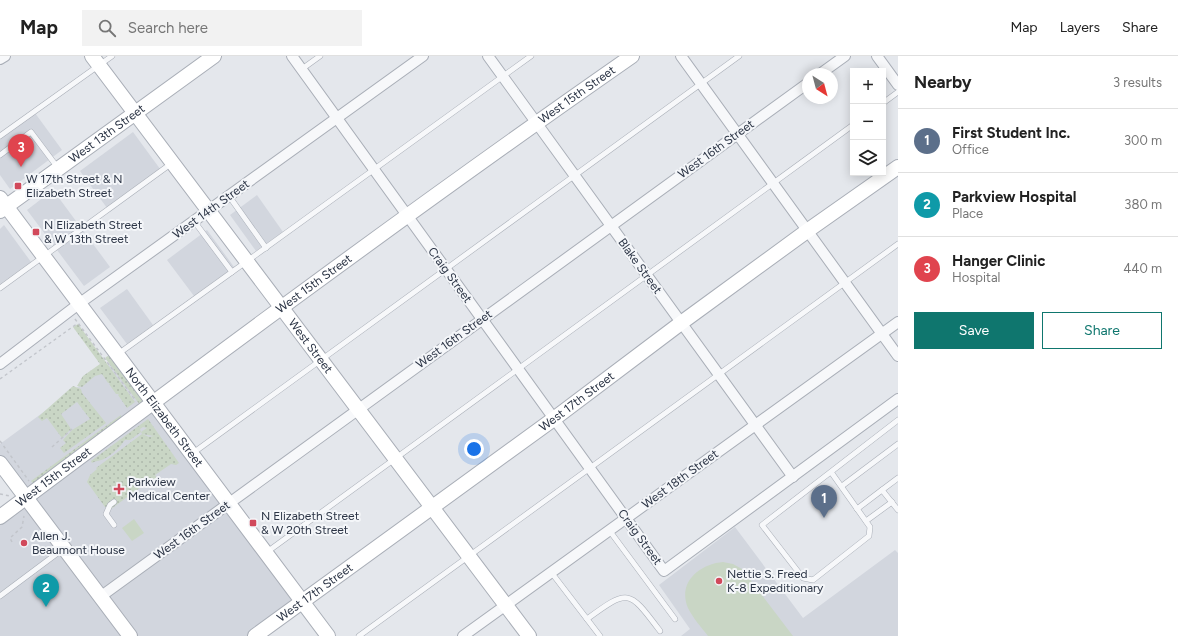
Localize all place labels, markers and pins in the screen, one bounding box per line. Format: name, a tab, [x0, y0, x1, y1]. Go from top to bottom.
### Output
pin: 3	[8, 134, 34, 167]
place label: W 17th Street & N Elizabeth Street	[26, 172, 123, 200]
marker: W 17th Street & N Elizabeth Street	[13, 181, 23, 191]
place label: N Elizabeth Street & W 13th Street	[44, 218, 143, 246]
marker: N Elizabeth Street & W 13th Street	[31, 227, 41, 237]
place label: Parkview Medical Center	[128, 475, 210, 503]
marker: Parkview Medical Center	[113, 483, 125, 495]
pin: 1	[811, 485, 837, 518]
place label: N Elizabeth Street & W 20th Street	[261, 509, 360, 537]
marker: N Elizabeth Street & W 20th Street	[248, 518, 258, 528]
place label: Allen J. Beaumont House	[32, 529, 125, 557]
marker: Allen J. Beaumont House	[19, 538, 29, 548]
place label: Nettie S. Freed K-8 Expeditionary	[727, 567, 824, 595]
pin: 2	[33, 574, 59, 607]
marker: Nettie S. Freed K-8 Expeditionary	[714, 576, 724, 586]

